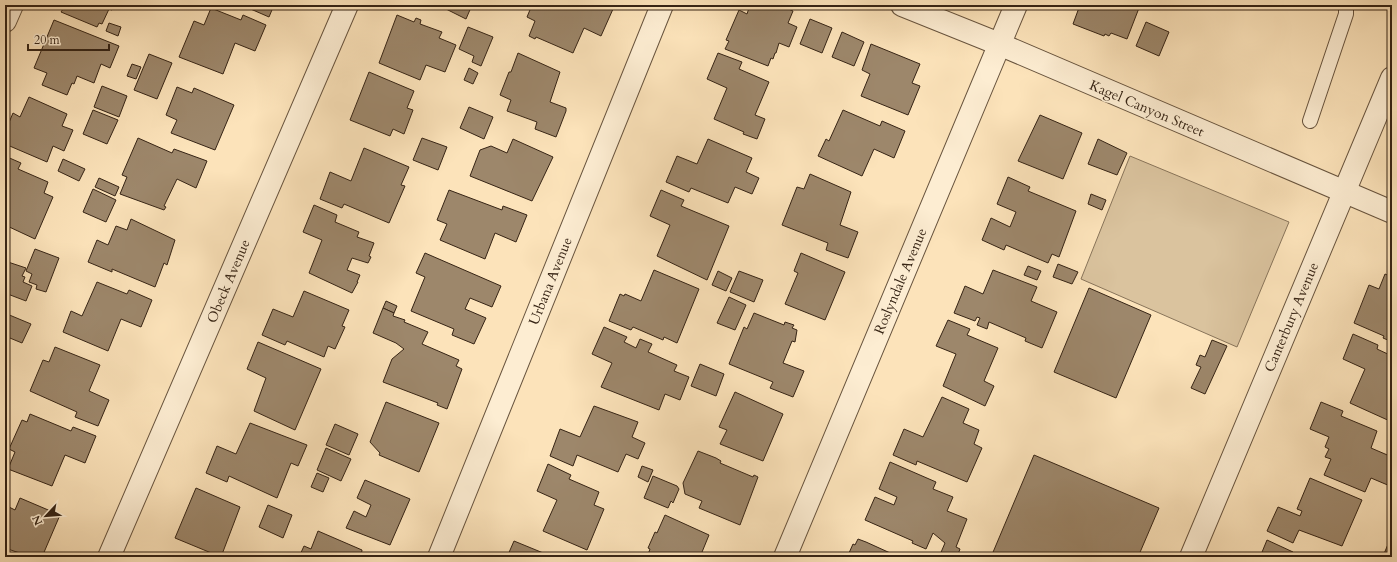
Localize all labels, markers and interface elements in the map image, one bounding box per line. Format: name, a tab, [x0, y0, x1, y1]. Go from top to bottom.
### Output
scale bar	[28, 26, 109, 52]
text: 20 m	[34, 32, 61, 48]
street label: Kagel Canyon Street	[1086, 76, 1208, 141]
street label: Roslyndale Avenue	[870, 225, 931, 337]
street label: Urbana Avenue	[524, 234, 577, 328]
street label: Obeck Avenue	[202, 237, 255, 326]
street label: Canterbury Avenue	[1260, 259, 1323, 375]
north arrow	[26, 496, 66, 536]
text: N	[28, 512, 46, 528]

